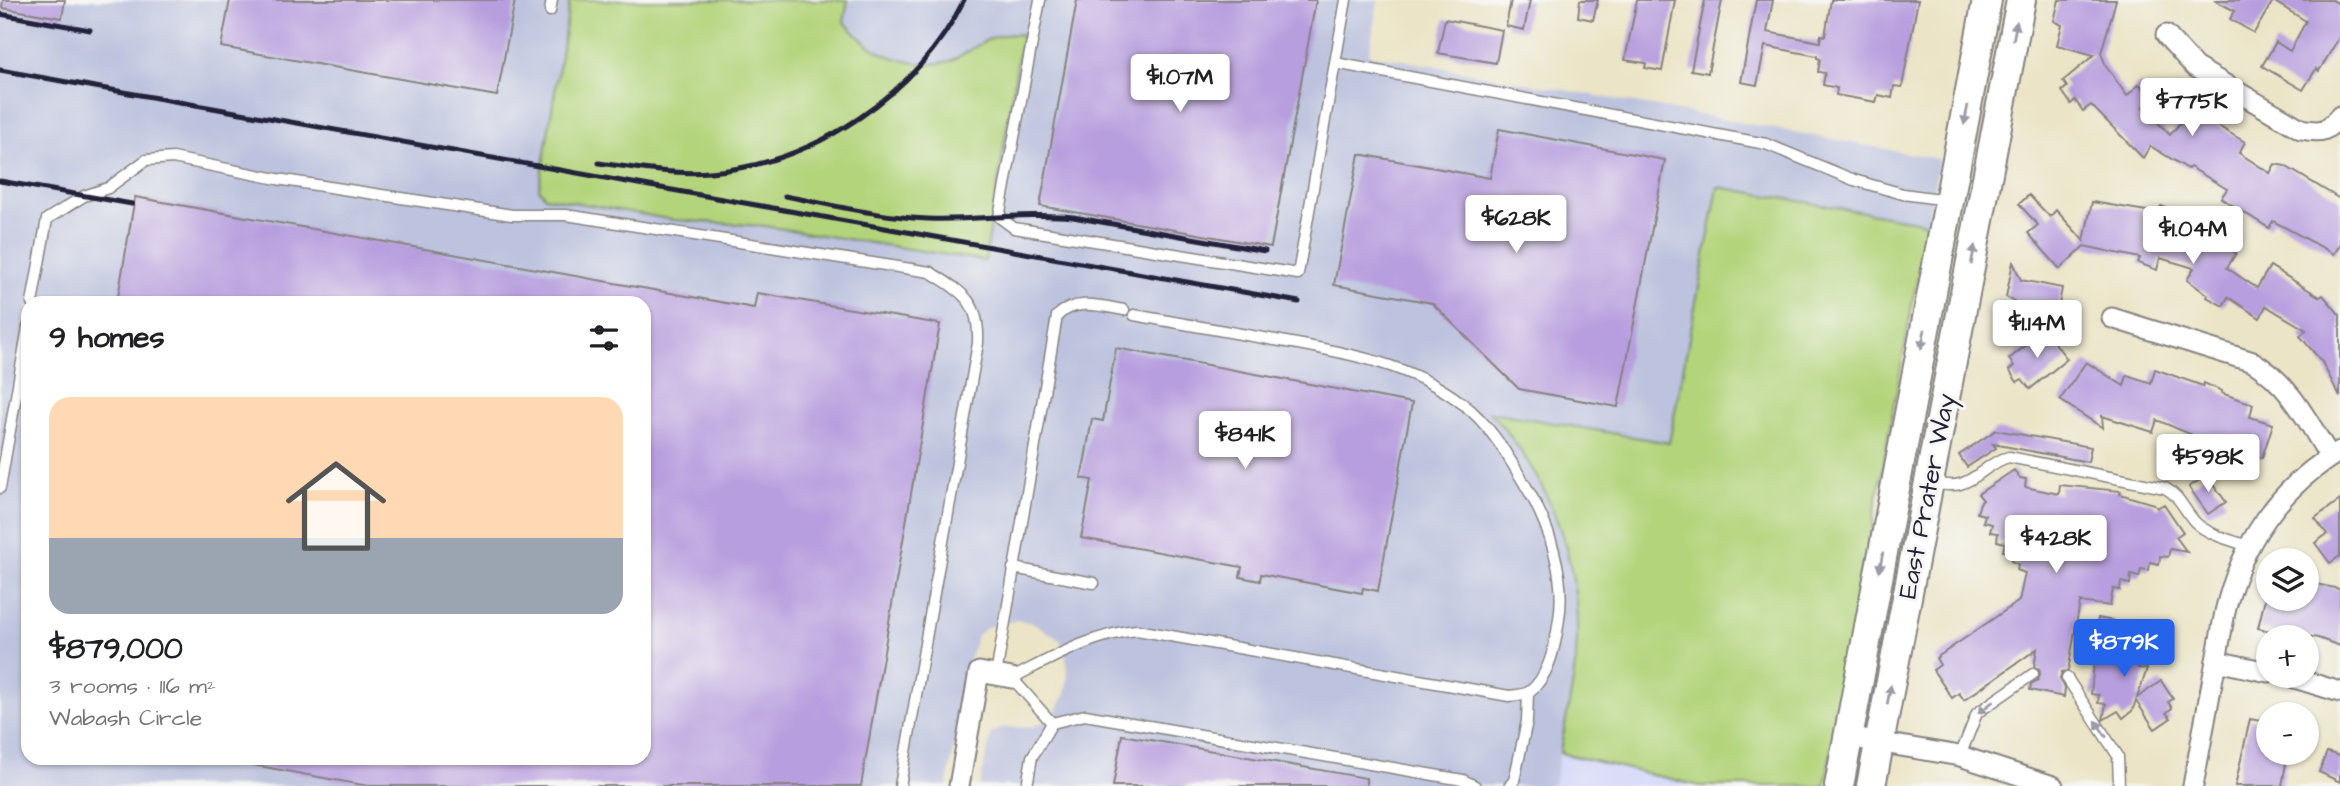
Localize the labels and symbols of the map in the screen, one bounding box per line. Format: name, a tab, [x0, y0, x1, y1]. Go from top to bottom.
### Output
one-way arrow	[2010, 20, 2021, 42]
pin: $1.07M	[1123, 54, 1237, 114]
pin: $775K	[2143, 78, 2241, 138]
one-way arrow	[1960, 104, 1971, 126]
pin: $628K	[1467, 196, 1565, 255]
pin: $1.04M	[2136, 206, 2250, 266]
one-way arrow	[1967, 244, 1978, 266]
pin: $1.14M	[1980, 300, 2094, 360]
one-way arrow	[1918, 328, 1929, 350]
street label: East Prater Way	[1889, 390, 1966, 602]
pin: $841K	[1196, 412, 1294, 471]
pin: $598K	[2159, 434, 2257, 494]
pin: $428K	[2007, 516, 2105, 575]
one-way arrow	[1875, 551, 1886, 573]
pin: $879K	[2075, 620, 2173, 679]
one-way arrow	[1883, 684, 1894, 706]
one-way arrow	[1977, 700, 1996, 714]
one-way arrow	[2094, 720, 2107, 739]

